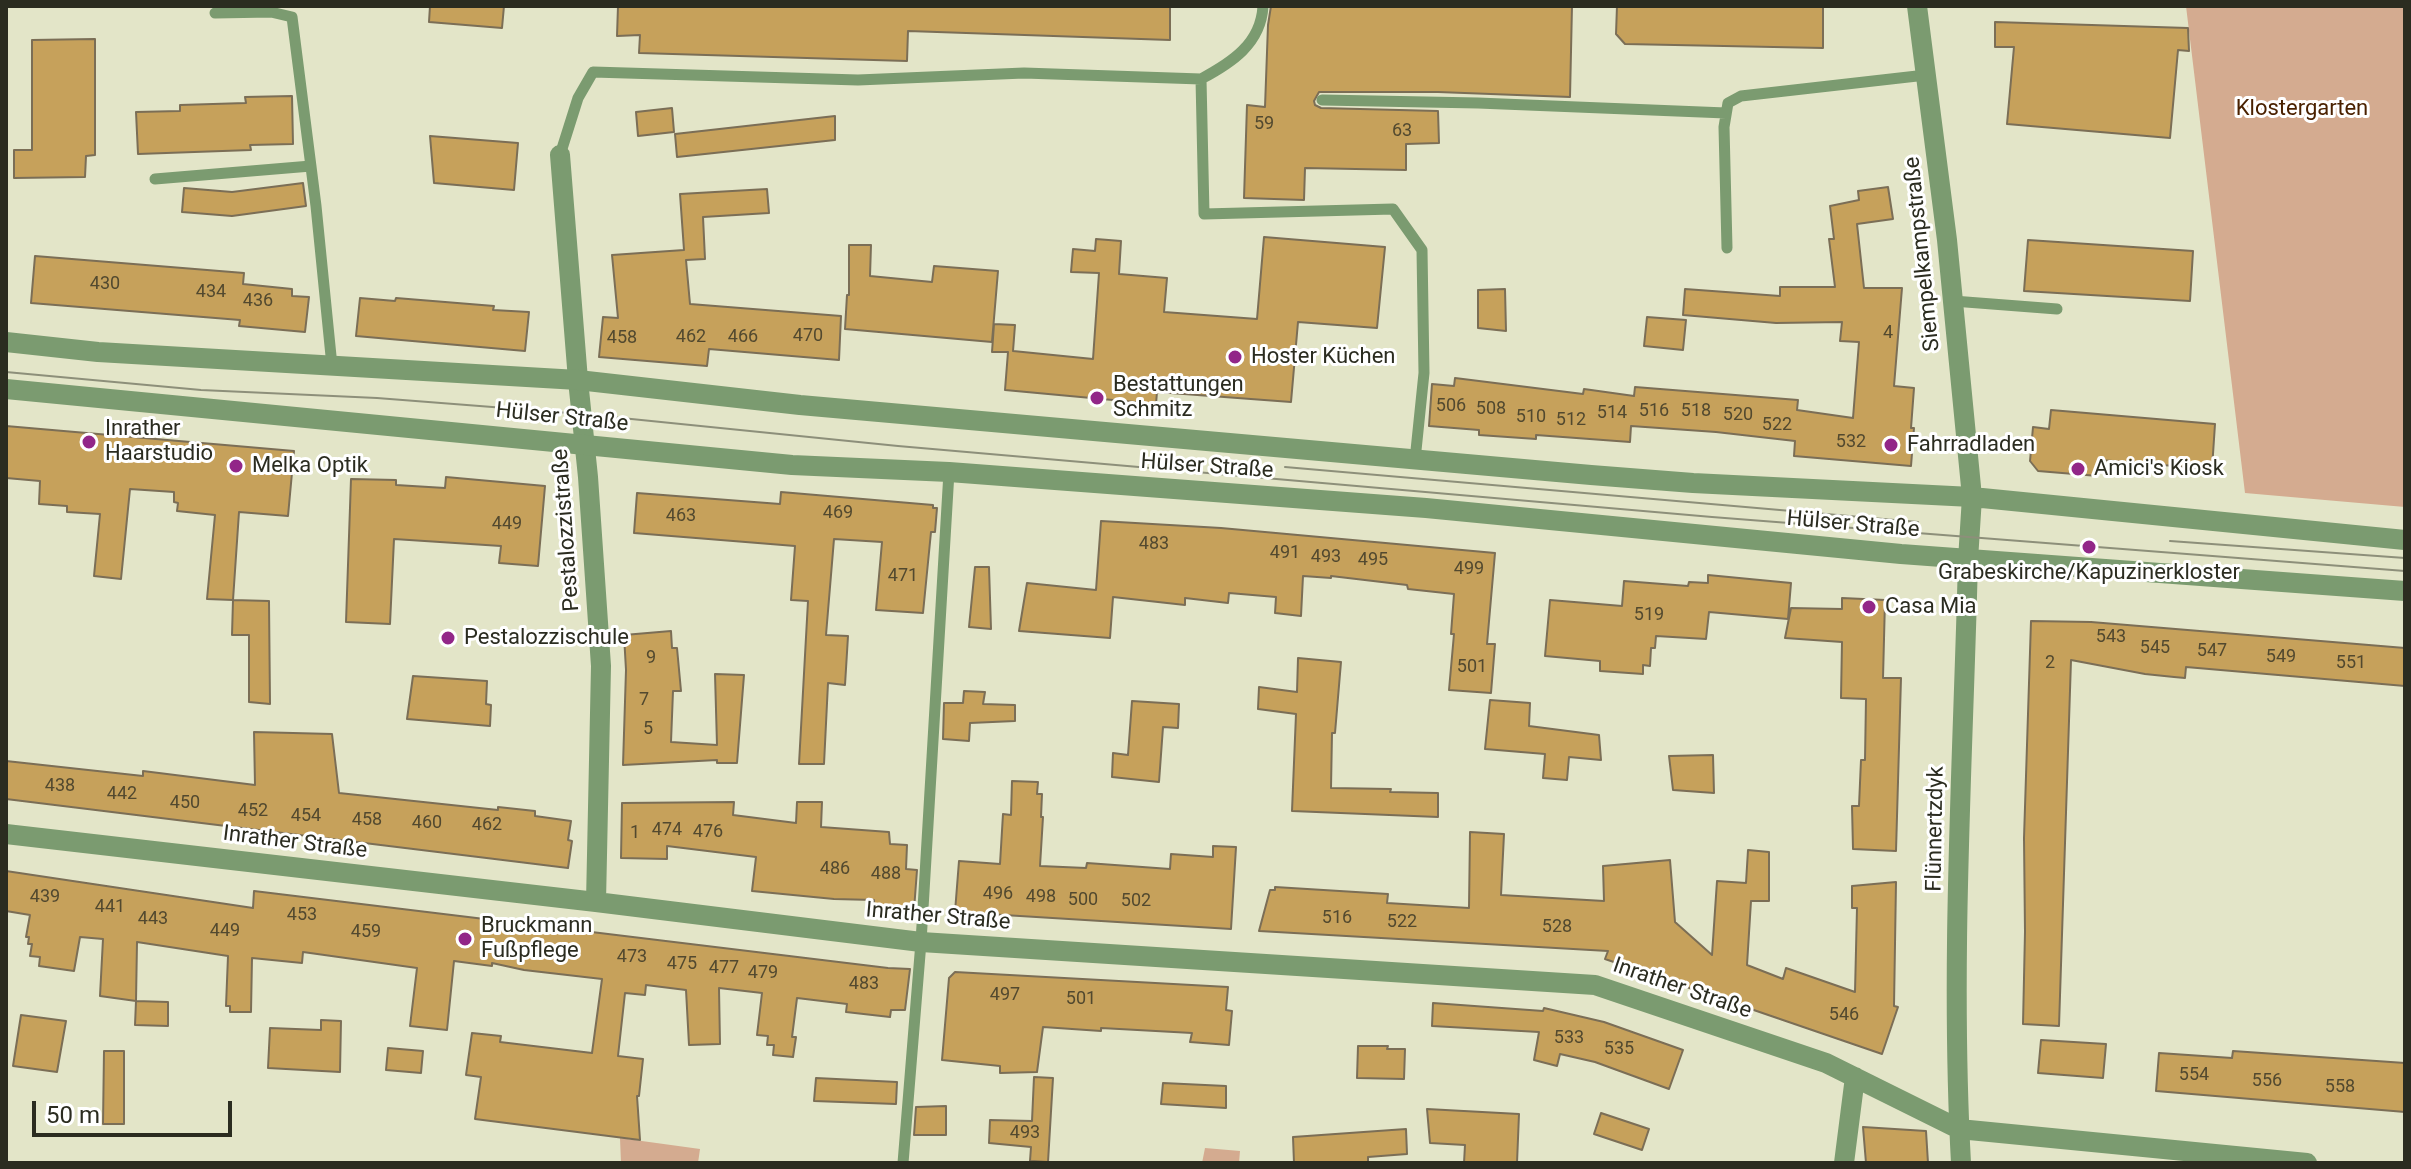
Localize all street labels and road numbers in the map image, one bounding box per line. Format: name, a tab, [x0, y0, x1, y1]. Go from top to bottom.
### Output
street label: Siempelkampstraße	[1900, 155, 1946, 353]
street label: Hülser Straße	[494, 398, 630, 438]
street label: Pestalozzistraße	[548, 448, 586, 612]
street label: Hülser Straße	[1140, 449, 1274, 485]
street label: Hülser Straße	[1786, 506, 1920, 544]
street label: Flünnertzdyk	[1922, 766, 1950, 892]
street label: Inrather Straße	[221, 821, 369, 865]
street label: Inrather Straße	[865, 898, 1011, 936]
street label: Inrather Straße	[1609, 953, 1755, 1025]

